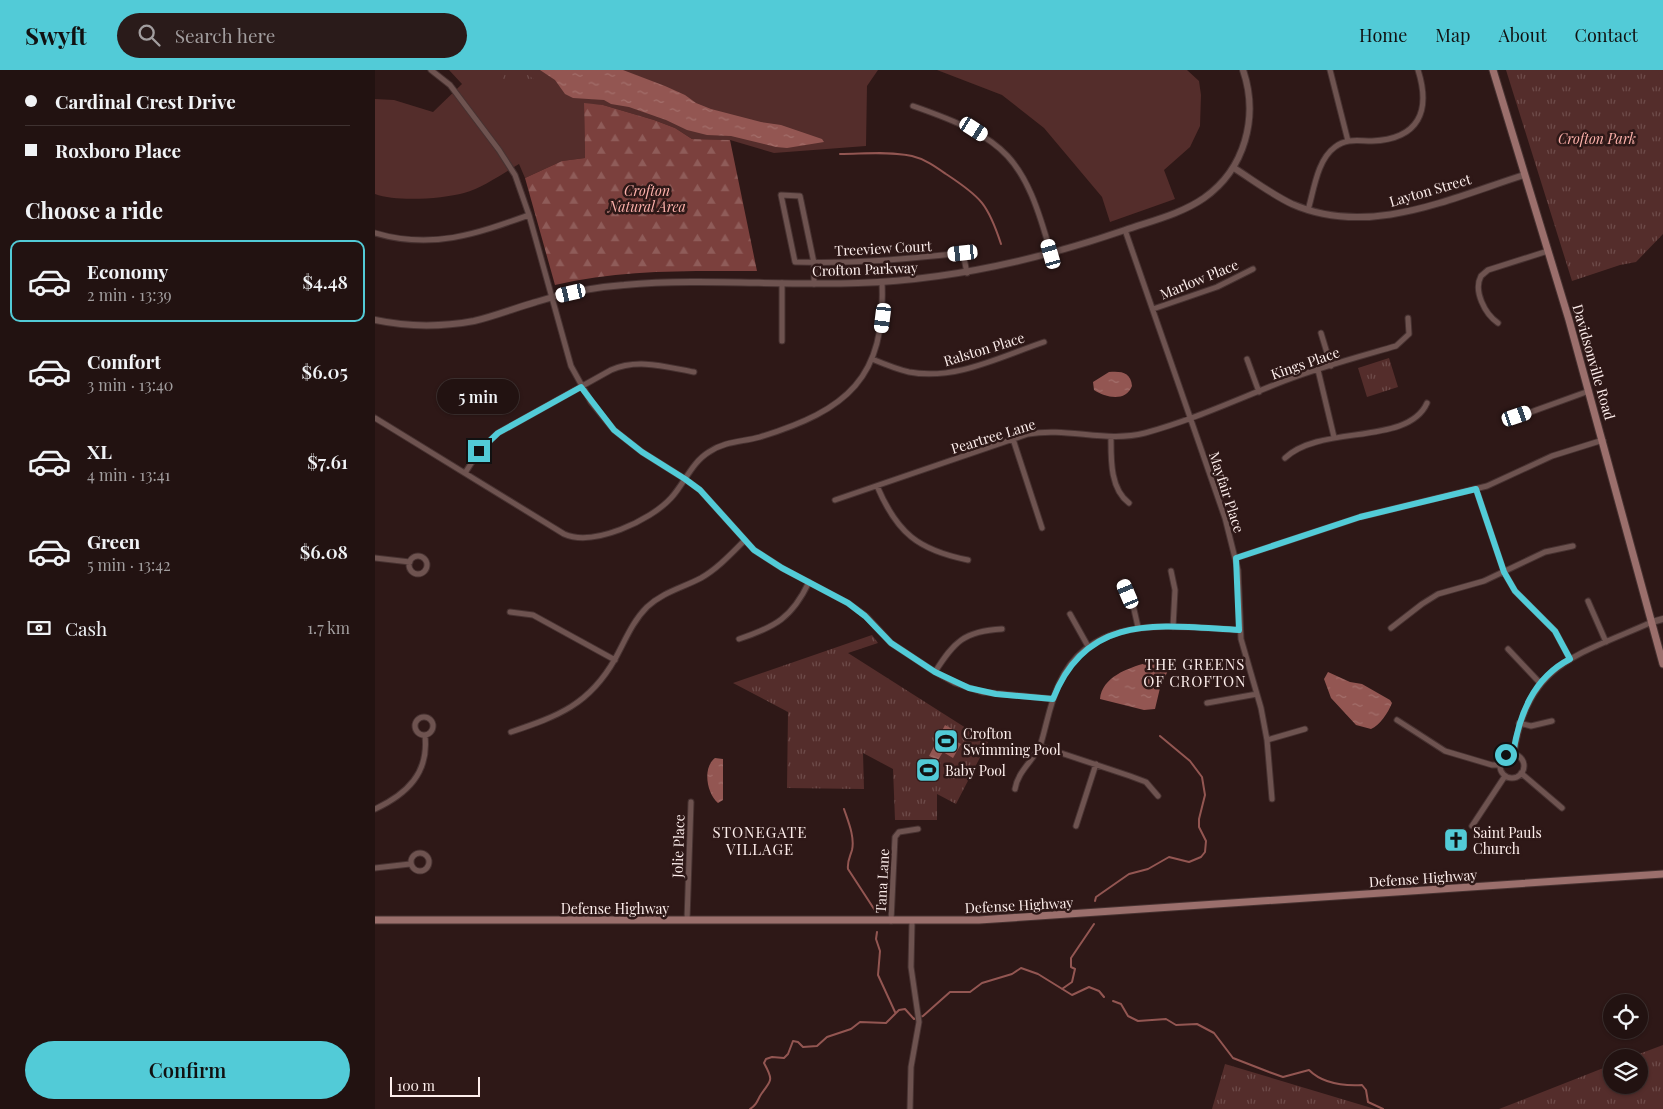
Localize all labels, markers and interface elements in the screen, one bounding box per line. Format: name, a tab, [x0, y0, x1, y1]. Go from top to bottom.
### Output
search box	[117, 13, 467, 58]
text: Swyft	[25, 19, 87, 51]
icon: search	[135, 21, 163, 49]
text: Search here	[175, 22, 275, 48]
text: Home	[1359, 23, 1407, 47]
text: Map	[1435, 23, 1470, 47]
text: About	[1498, 23, 1547, 47]
text: Contact	[1575, 23, 1638, 47]
text: Cardinal Crest Drive	[55, 88, 236, 114]
car	[957, 115, 990, 143]
park label: Crofton Park	[1558, 129, 1636, 148]
text: Roxboro Place	[55, 137, 181, 163]
street label: Layton Street	[1387, 169, 1474, 211]
park label: Crofton Natural Area	[606, 181, 686, 216]
text: Choose a ride	[25, 195, 163, 225]
street label: Treeview Court	[834, 236, 933, 260]
car	[1039, 238, 1062, 270]
car	[947, 244, 978, 262]
street label: Marlow Place	[1157, 255, 1241, 303]
text: Economy	[87, 258, 168, 284]
street label: Crofton Parkway	[812, 258, 918, 280]
icon: car	[27, 259, 72, 304]
text: $4.48	[302, 268, 348, 294]
car	[554, 282, 587, 304]
text: 2 min · 13:39	[87, 284, 172, 305]
car	[873, 302, 892, 334]
street label: Davidsonville Road	[1568, 302, 1620, 422]
street label: Ralston Place	[941, 328, 1027, 370]
street label: Kings Place	[1268, 342, 1342, 384]
text: Comfort	[87, 348, 161, 374]
icon: car	[27, 349, 72, 394]
text: $6.05	[302, 358, 348, 384]
text: 3 min · 13:40	[87, 374, 173, 395]
callout: 5 min	[438, 378, 520, 414]
text: 5 min	[458, 386, 498, 407]
car	[1500, 404, 1533, 428]
street label: Peartree Lane	[948, 414, 1038, 458]
text: XL	[87, 438, 112, 464]
icon: car	[27, 439, 72, 484]
route end	[468, 440, 490, 462]
text: $7.61	[307, 448, 348, 474]
street label: Mayfair Place	[1205, 449, 1249, 535]
text: 4 min · 13:41	[87, 464, 170, 485]
text: Green	[87, 528, 140, 554]
icon: car	[27, 529, 72, 574]
text: $6.08	[300, 538, 348, 564]
text: 5 min · 13:42	[87, 554, 171, 575]
car	[1115, 577, 1140, 611]
icon: cash	[25, 614, 53, 642]
text: Cash	[65, 615, 107, 641]
text: 1.7 km	[307, 617, 350, 638]
district label: THE GREENS OF CROFTON	[1143, 654, 1247, 691]
place label: Crofton Swimming Pool	[963, 724, 1061, 759]
sports icon: Crofton Swimming Pool	[933, 728, 959, 754]
route start	[1495, 744, 1517, 766]
sports icon: Baby Pool	[915, 757, 941, 783]
place label: Baby Pool	[945, 761, 1006, 780]
street label: Jolie Place	[667, 814, 689, 879]
district label: STONEGATE VILLAGE	[713, 822, 807, 859]
place label: Saint Pauls Church	[1473, 823, 1542, 858]
church icon: Saint Pauls Church	[1443, 827, 1469, 853]
street label: Tana Lane	[871, 848, 893, 914]
street label: Defense Highway	[1368, 865, 1478, 891]
street label: Defense Highway	[964, 893, 1074, 917]
street label: Defense Highway	[561, 899, 669, 918]
map controls	[1603, 994, 1648, 1094]
button: locate	[1603, 994, 1648, 1039]
button: Confirm	[25, 1041, 350, 1099]
button: layers	[1603, 1049, 1648, 1094]
scale bar	[390, 1074, 480, 1097]
text: 100 m	[397, 1076, 435, 1095]

